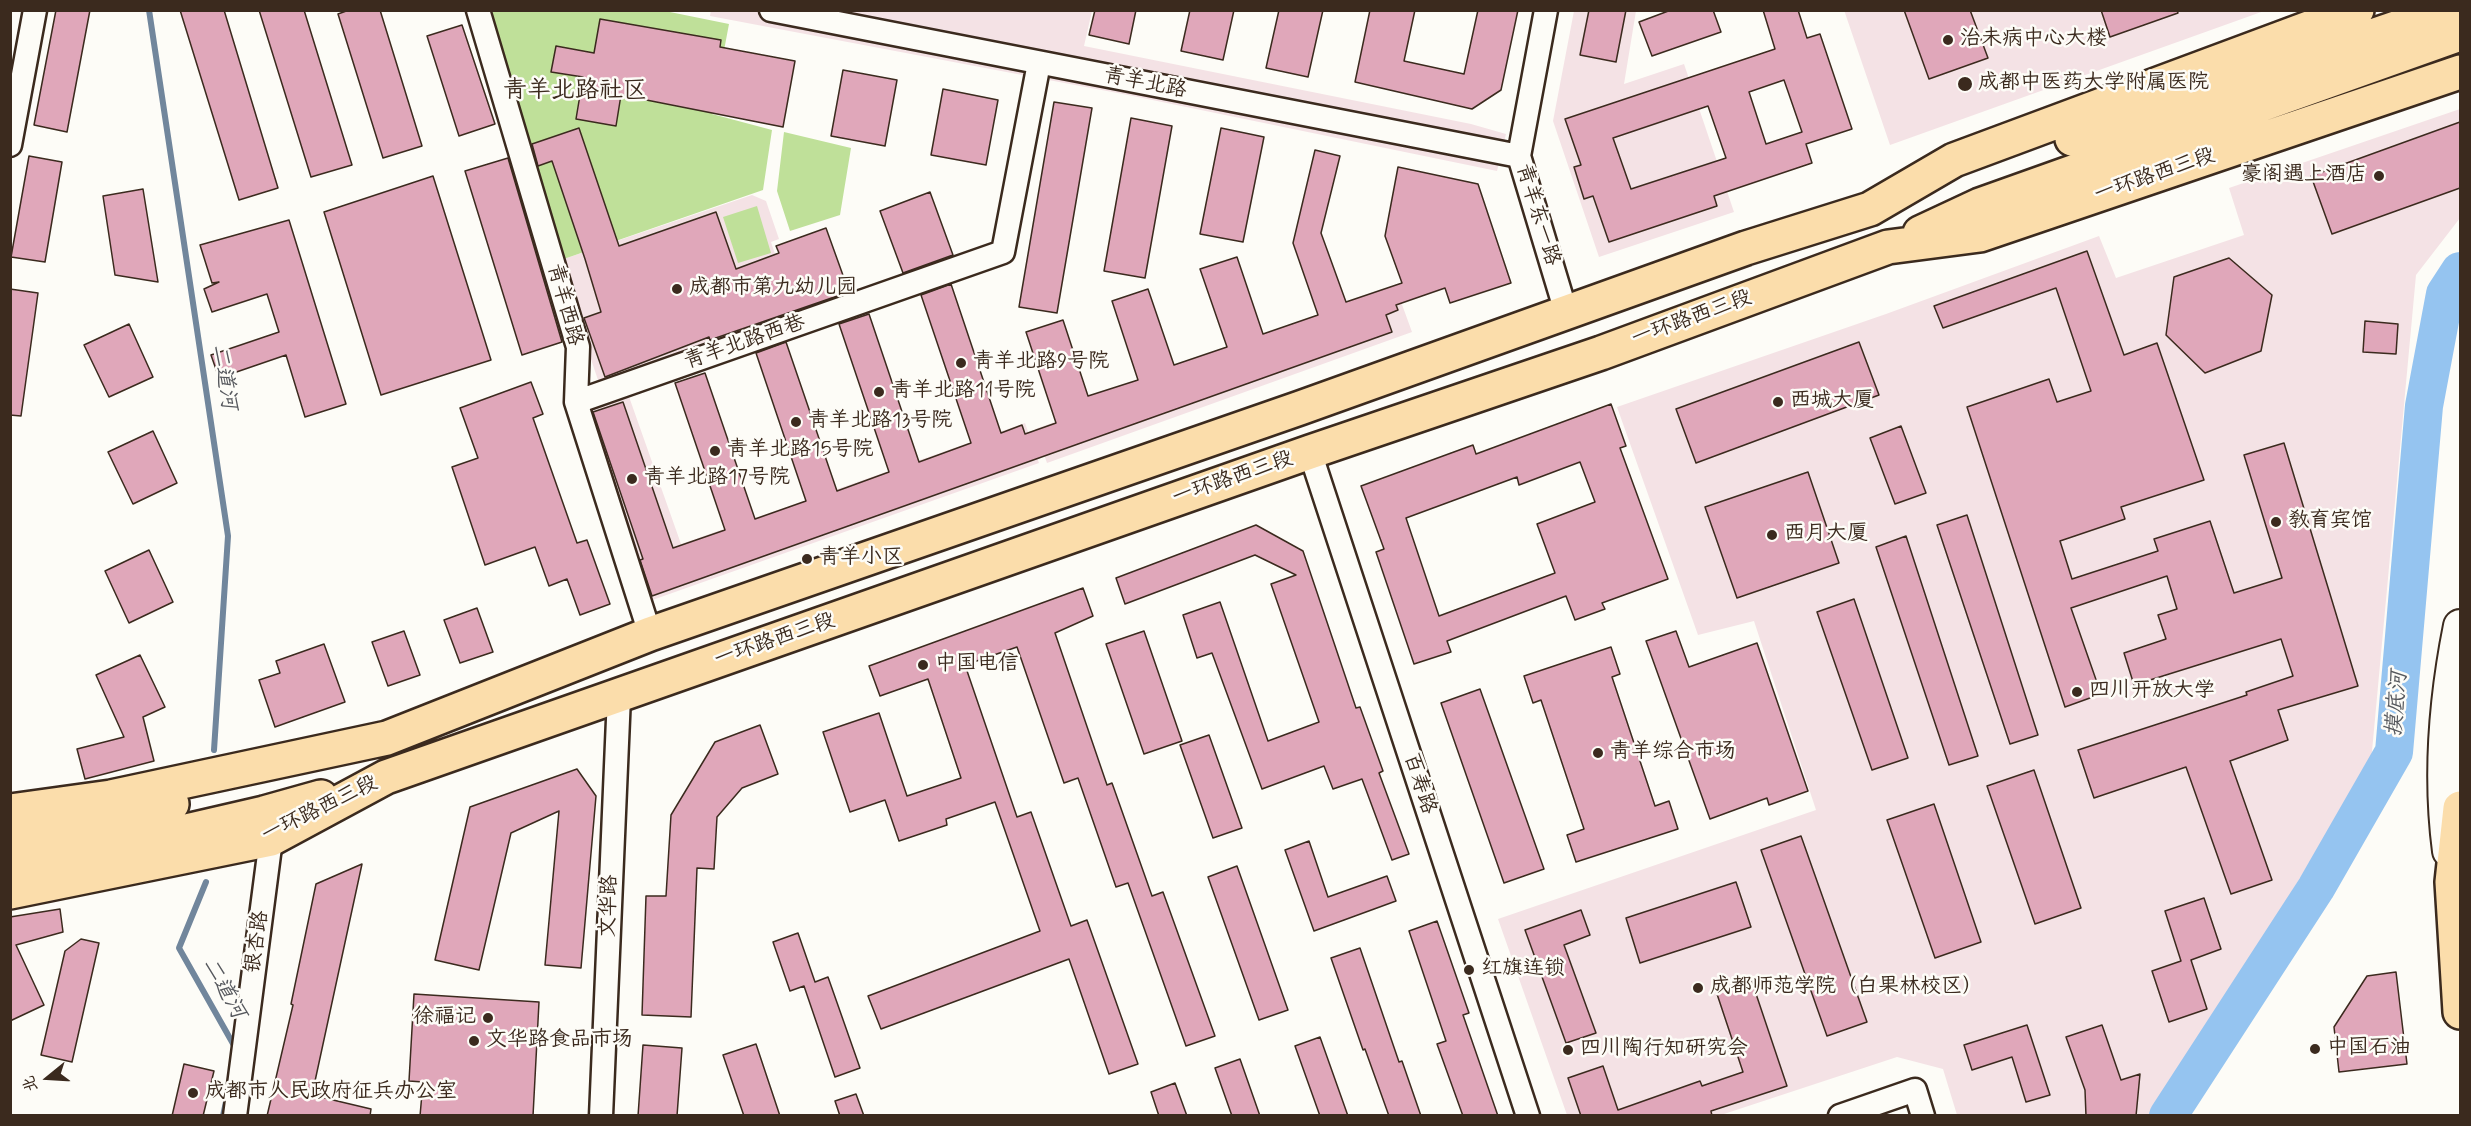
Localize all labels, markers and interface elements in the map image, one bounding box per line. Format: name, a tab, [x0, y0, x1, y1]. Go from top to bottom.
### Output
place label: 治未病中心大楼	[1960, 27, 2107, 53]
marker: 治未病中心大楼	[1941, 33, 1955, 47]
street label: 青羊北路	[1101, 64, 1189, 104]
place label: 成都中医药大学附属医院	[1978, 71, 2209, 97]
marker: 成都中医药大学附属医院	[1956, 75, 1974, 93]
district label: 青羊北路社区	[503, 78, 647, 106]
street label: 一环路西三段	[2091, 144, 2219, 208]
street label: 青羊东一路	[1510, 161, 1564, 269]
place label: 豪阁遇上酒店	[2241, 163, 2367, 189]
marker: 豪阁遇上酒店	[2372, 169, 2386, 183]
street label: 青羊西路	[541, 261, 587, 349]
place label: 成都市第九幼儿园	[689, 276, 857, 302]
marker: 成都市第九幼儿园	[670, 282, 684, 296]
street label: 一环路西三段	[1628, 286, 1756, 352]
street label: 青羊北路西巷	[681, 311, 809, 375]
water label: 二道河	[205, 342, 241, 412]
place label: 青羊北路9号院	[973, 350, 1109, 376]
marker: 青羊北路9号院	[954, 356, 968, 370]
place label: 青羊北路11号院	[891, 379, 1035, 405]
marker: 青羊北路11号院	[872, 385, 886, 399]
place label: 西城大厦	[1790, 389, 1874, 415]
marker: 西城大厦	[1771, 395, 1785, 409]
place label: 青羊北路13号院	[808, 409, 952, 435]
marker: 青羊北路13号院	[789, 415, 803, 429]
place label: 青羊北路15号院	[727, 438, 874, 464]
marker: 青羊北路15号院	[708, 444, 722, 458]
street label: 一环路西三段	[1169, 447, 1297, 511]
place label: 青羊北路17号院	[644, 466, 790, 492]
marker: 青羊北路17号院	[625, 472, 639, 486]
place label: 教育宾馆	[2288, 509, 2372, 535]
marker: 教育宾馆	[2269, 515, 2283, 529]
place label: 西月大厦	[1784, 522, 1868, 548]
marker: 西月大厦	[1765, 528, 1779, 542]
place label: 青羊小区	[819, 546, 903, 572]
marker: 青羊小区	[800, 552, 814, 566]
street label: 一环路西三段	[711, 609, 839, 673]
place label: 中国电信	[935, 652, 1019, 678]
marker: 中国电信	[916, 658, 930, 672]
water label: 摸底河	[2382, 670, 2414, 738]
place label: 四川开放大学	[2089, 679, 2215, 705]
marker: 四川开放大学	[2070, 685, 2084, 699]
place label: 青羊综合市场	[1610, 740, 1736, 766]
marker: 青羊综合市场	[1591, 746, 1605, 760]
street label: 百寿路	[1397, 750, 1441, 818]
street label: 一环路西三段	[258, 771, 382, 849]
street label: 文华路	[596, 874, 624, 938]
street label: 银杏路	[241, 909, 275, 975]
water label: 二道河	[195, 954, 251, 1024]
place label: 红旗连锁	[1481, 957, 1565, 983]
marker: 红旗连锁	[1462, 963, 1476, 977]
place label: 成都师范学院（白果林校区）	[1710, 975, 1983, 1001]
marker: 成都师范学院（白果林校区）	[1691, 981, 1705, 995]
place label: 徐福记	[413, 1005, 476, 1031]
marker: 徐福记	[481, 1011, 495, 1025]
place label: 文华路食品市场	[486, 1028, 633, 1054]
marker: 文华路食品市场	[467, 1034, 481, 1048]
place label: 中国石油	[2327, 1036, 2411, 1062]
place label: 四川陶行知研究会	[1580, 1037, 1748, 1063]
marker: 中国石油	[2308, 1042, 2322, 1056]
marker: 四川陶行知研究会	[1561, 1043, 1575, 1057]
north arrow	[18, 1048, 78, 1108]
text: 北	[18, 1073, 43, 1095]
place label: 成都市人民政府征兵办公室	[205, 1080, 457, 1106]
marker: 成都市人民政府征兵办公室	[186, 1086, 200, 1100]

